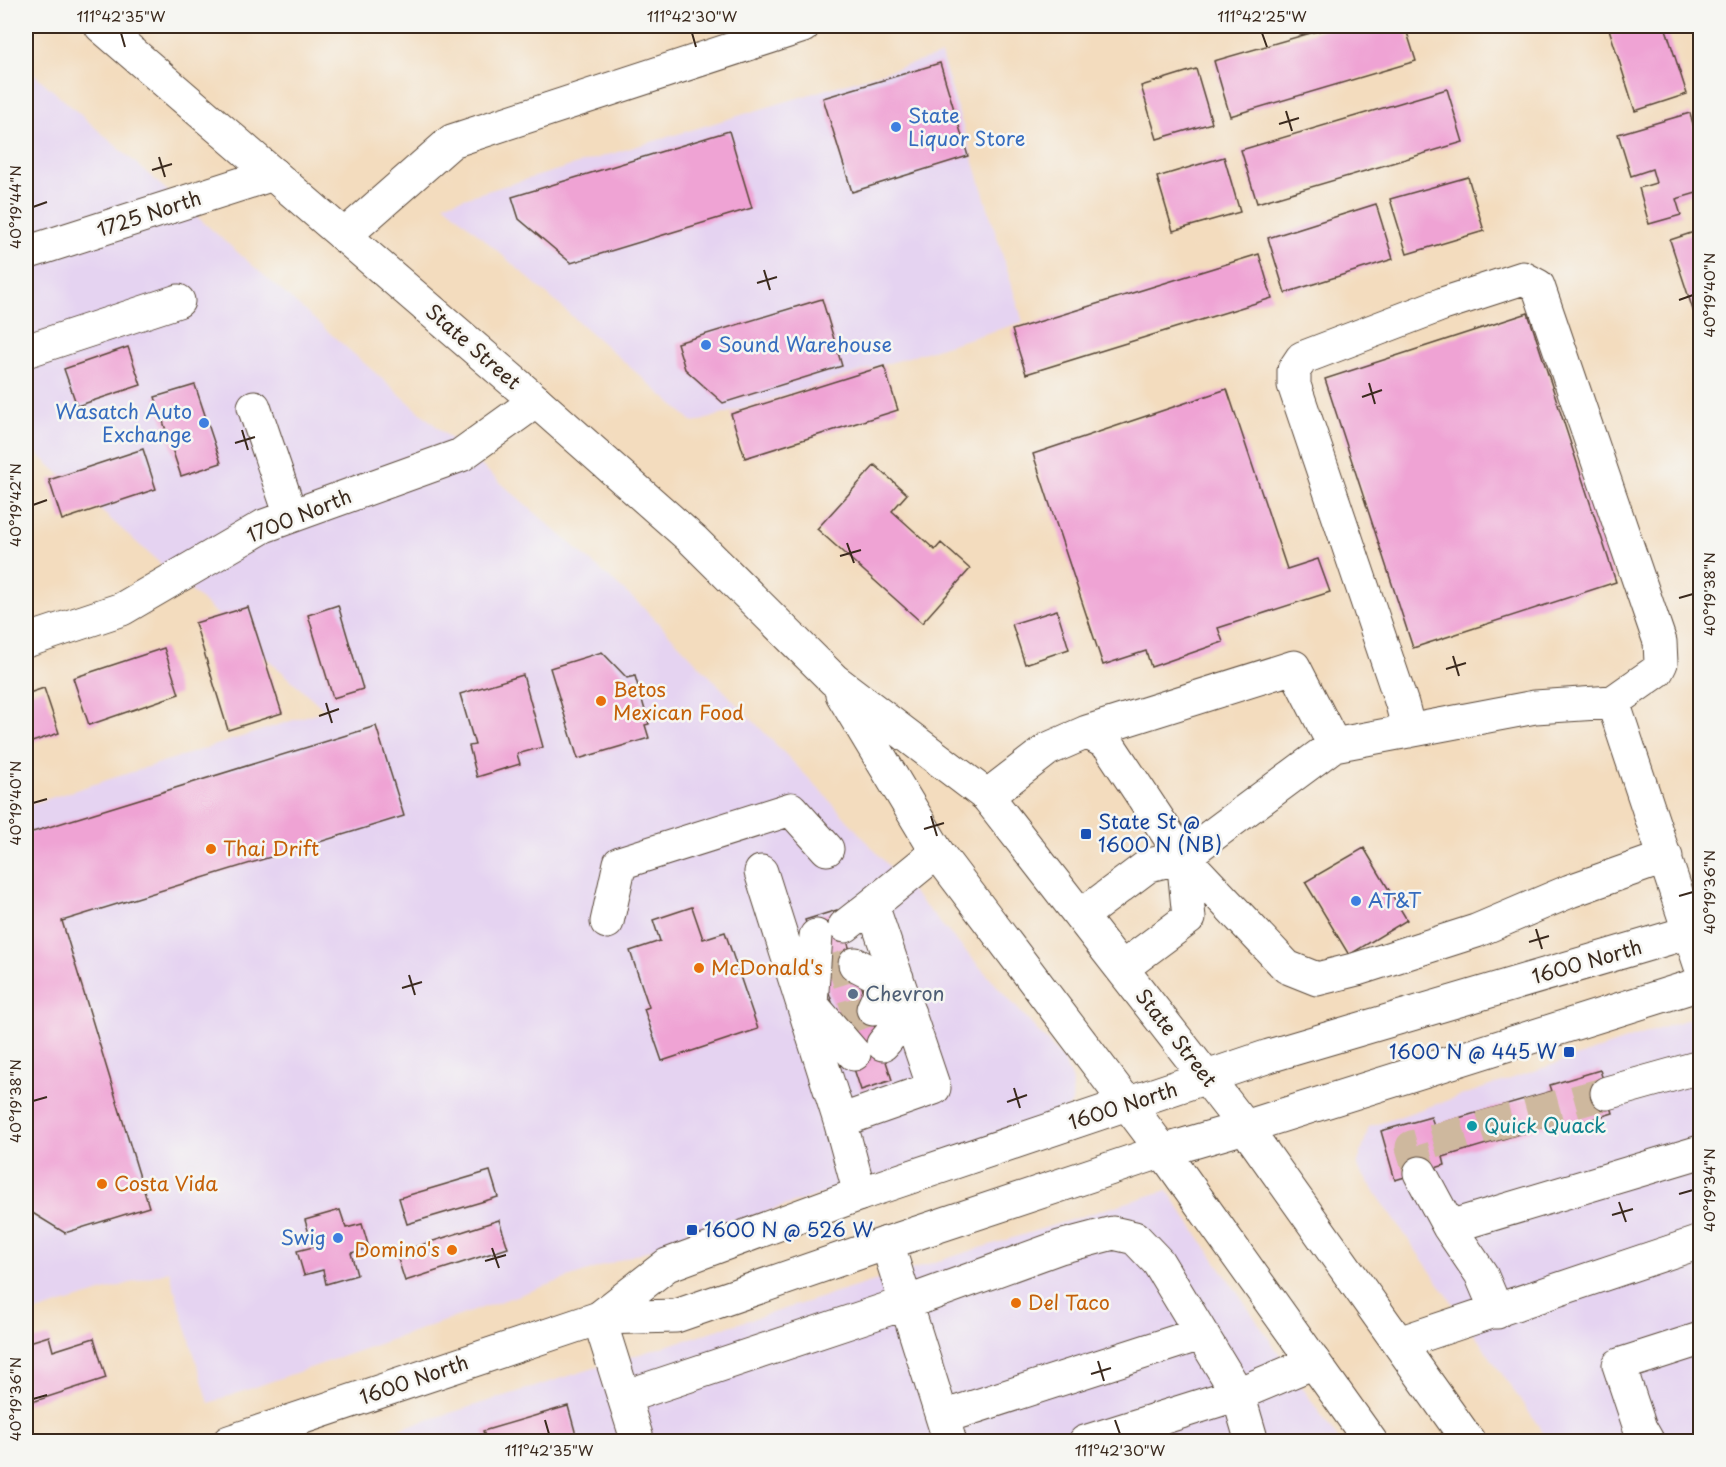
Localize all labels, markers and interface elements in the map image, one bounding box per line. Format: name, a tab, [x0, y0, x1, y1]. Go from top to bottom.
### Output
text: 111°42'35"W	[77, 4, 166, 27]
text: 111°42'30"W	[647, 4, 738, 27]
text: 111°42'25"W	[1217, 4, 1307, 27]
place label: State Liquor Store	[908, 100, 1025, 153]
marker: State Liquor Store	[889, 120, 903, 134]
text: 40°19'44"N	[3, 165, 26, 249]
street label: 1725 North	[93, 182, 205, 244]
text: 40°19'40"N	[1697, 253, 1720, 337]
street label: State Street	[419, 296, 528, 396]
place label: Sound Warehouse	[718, 329, 892, 359]
marker: Sound Warehouse	[699, 338, 713, 352]
place label: Wasatch Auto Exchange	[55, 396, 192, 449]
marker: Wasatch Auto Exchange	[197, 416, 211, 430]
text: 40°19'42"N	[3, 463, 26, 547]
street label: 1700 North	[242, 480, 356, 550]
text: 40°19'38"N	[1697, 552, 1720, 636]
place label: Betos Mexican Food	[613, 674, 744, 727]
marker: Betos Mexican Food	[594, 694, 608, 708]
text: 40°19'40"N	[3, 761, 26, 845]
place label: State St @ 1600 N (NB)	[1098, 806, 1222, 859]
marker: State St @ 1600 N (NB)	[1079, 827, 1093, 841]
place label: Thai Drift	[223, 833, 319, 863]
marker: Thai Drift	[204, 842, 218, 856]
text: 40°19'36"N	[1697, 850, 1720, 934]
place label: AT&T	[1368, 885, 1422, 915]
marker: AT&T	[1349, 894, 1363, 908]
street label: 1600 North	[1528, 931, 1645, 991]
place label: McDonald's	[711, 952, 823, 982]
marker: McDonald's	[692, 961, 706, 975]
place label: Chevron	[865, 978, 945, 1008]
street label: State Street	[1129, 982, 1225, 1093]
marker: Chevron	[846, 987, 860, 1001]
place label: 1600 N @ 445 W	[1389, 1036, 1557, 1066]
marker: 1600 N @ 445 W	[1562, 1045, 1576, 1059]
text: 40°19'38"N	[3, 1059, 26, 1143]
street label: 1600 North	[1064, 1073, 1181, 1137]
place label: Quick Quack	[1484, 1110, 1606, 1140]
marker: Quick Quack	[1465, 1119, 1479, 1133]
text: 40°19'34"N	[1697, 1148, 1720, 1232]
place label: Costa Vida	[114, 1168, 218, 1198]
marker: Costa Vida	[95, 1177, 109, 1191]
place label: 1600 N @ 526 W	[704, 1214, 873, 1244]
place label: Swig	[280, 1222, 326, 1252]
marker: 1600 N @ 526 W	[685, 1223, 699, 1237]
marker: Swig	[331, 1231, 345, 1245]
place label: Domino's	[354, 1234, 440, 1264]
marker: Domino's	[445, 1243, 459, 1257]
place label: Del Taco	[1028, 1287, 1110, 1317]
marker: Del Taco	[1009, 1296, 1023, 1310]
street label: 1600 North	[355, 1346, 472, 1412]
text: 40°19'36"N	[3, 1357, 26, 1441]
text: 111°42'35"W	[505, 1438, 594, 1461]
text: 111°42'30"W	[1075, 1438, 1166, 1461]

